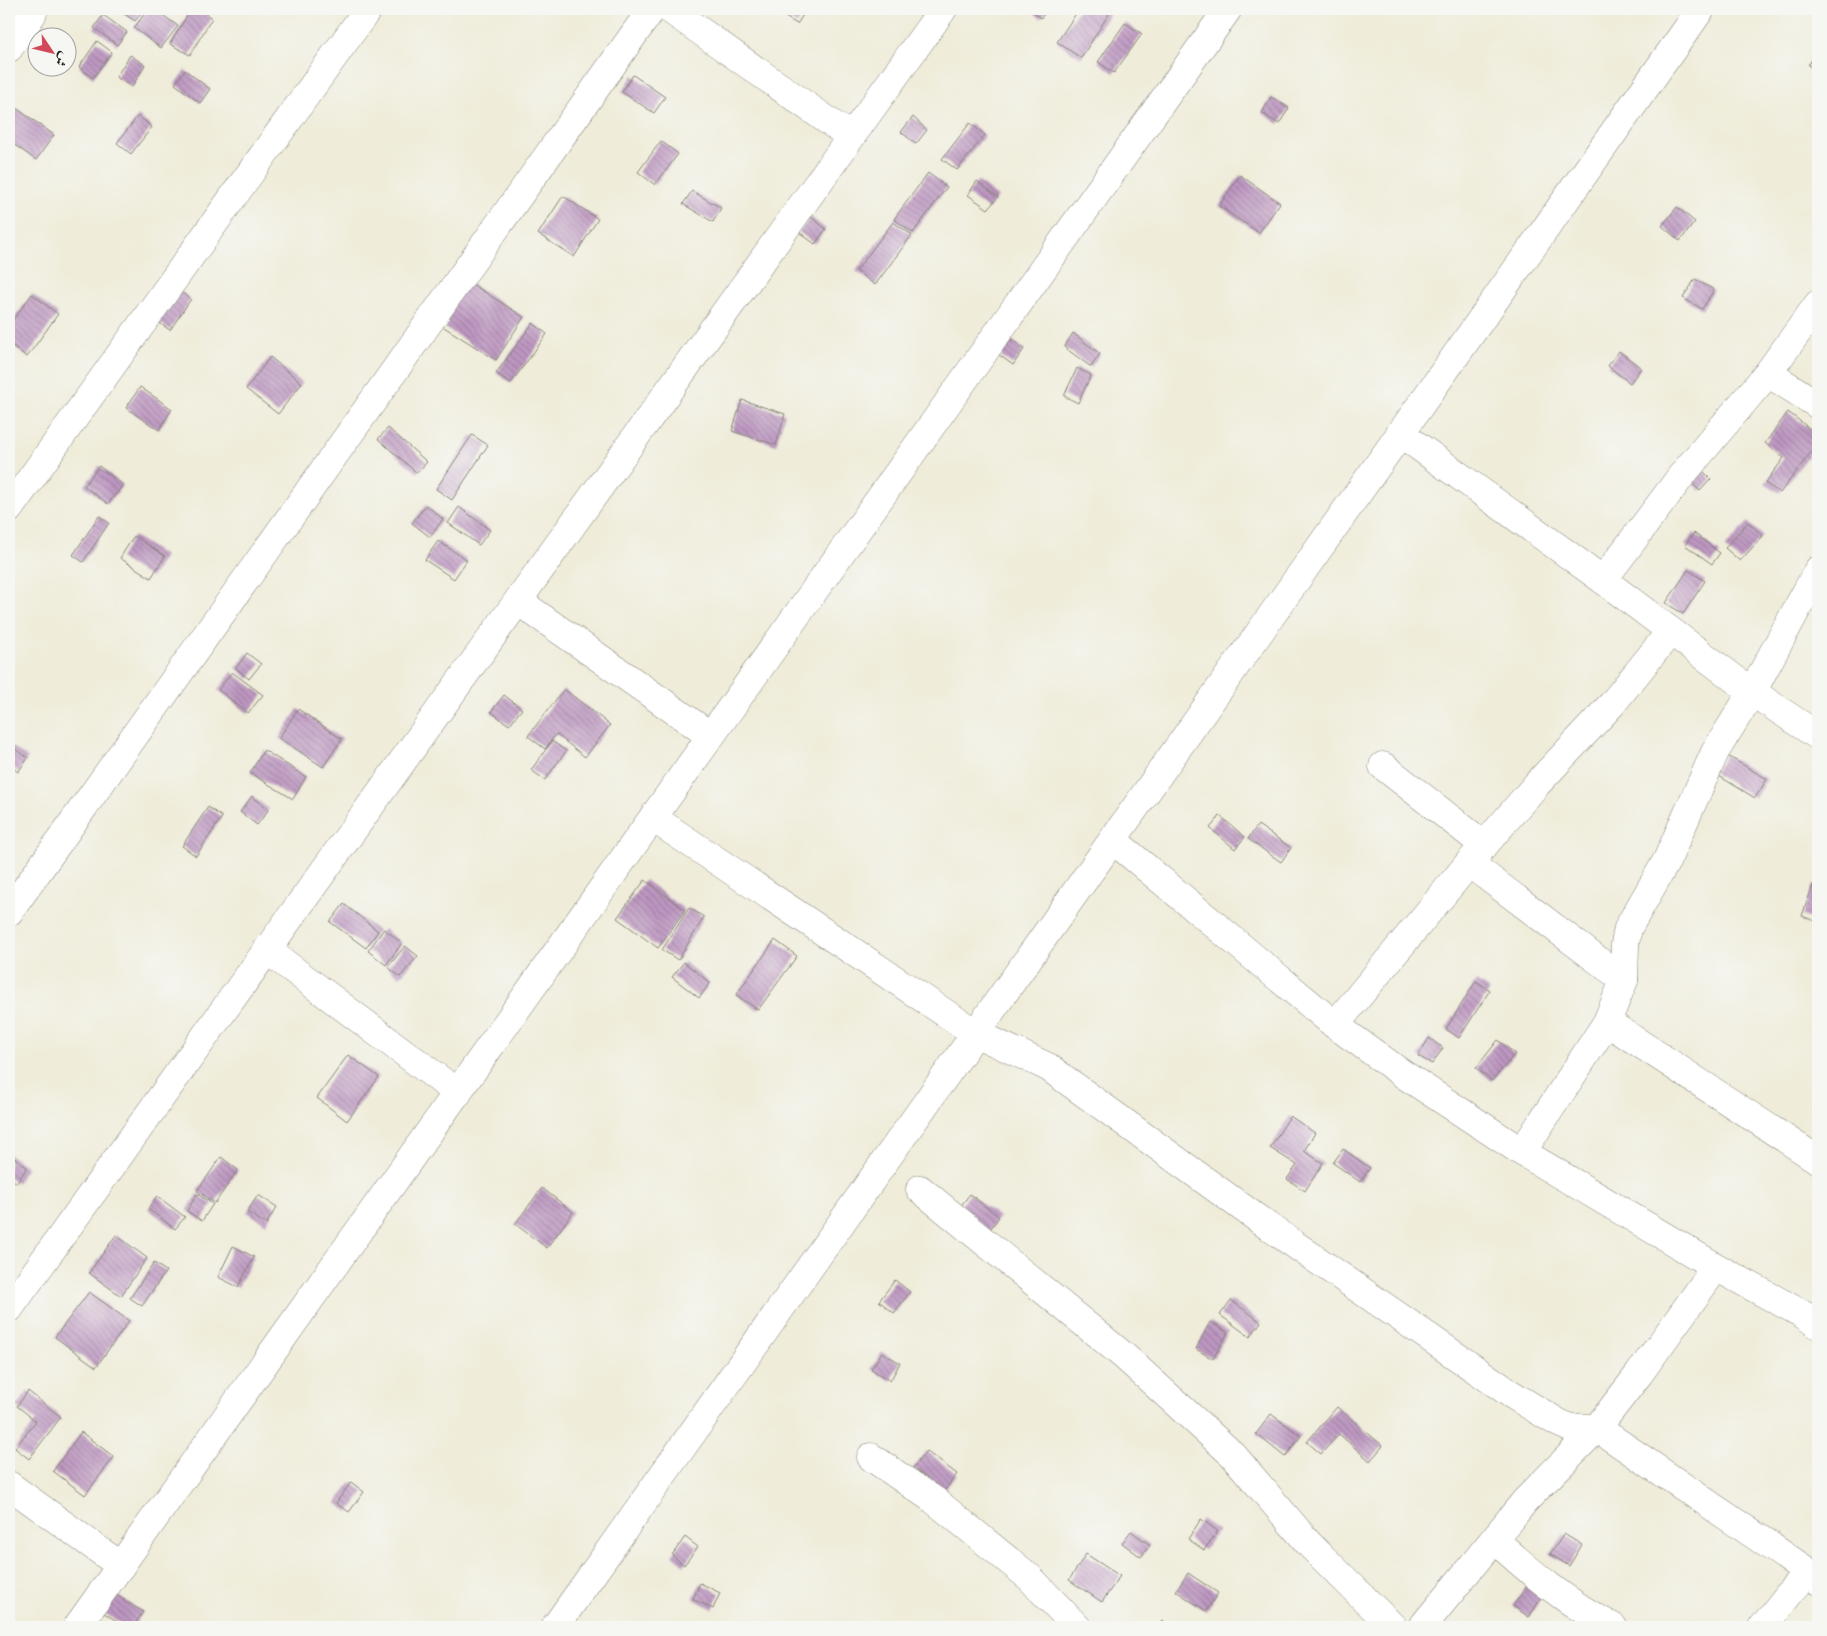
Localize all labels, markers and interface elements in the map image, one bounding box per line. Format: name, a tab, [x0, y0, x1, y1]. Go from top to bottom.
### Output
north arrow	[28, 28, 78, 78]
text: ش	[50, 48, 73, 70]

